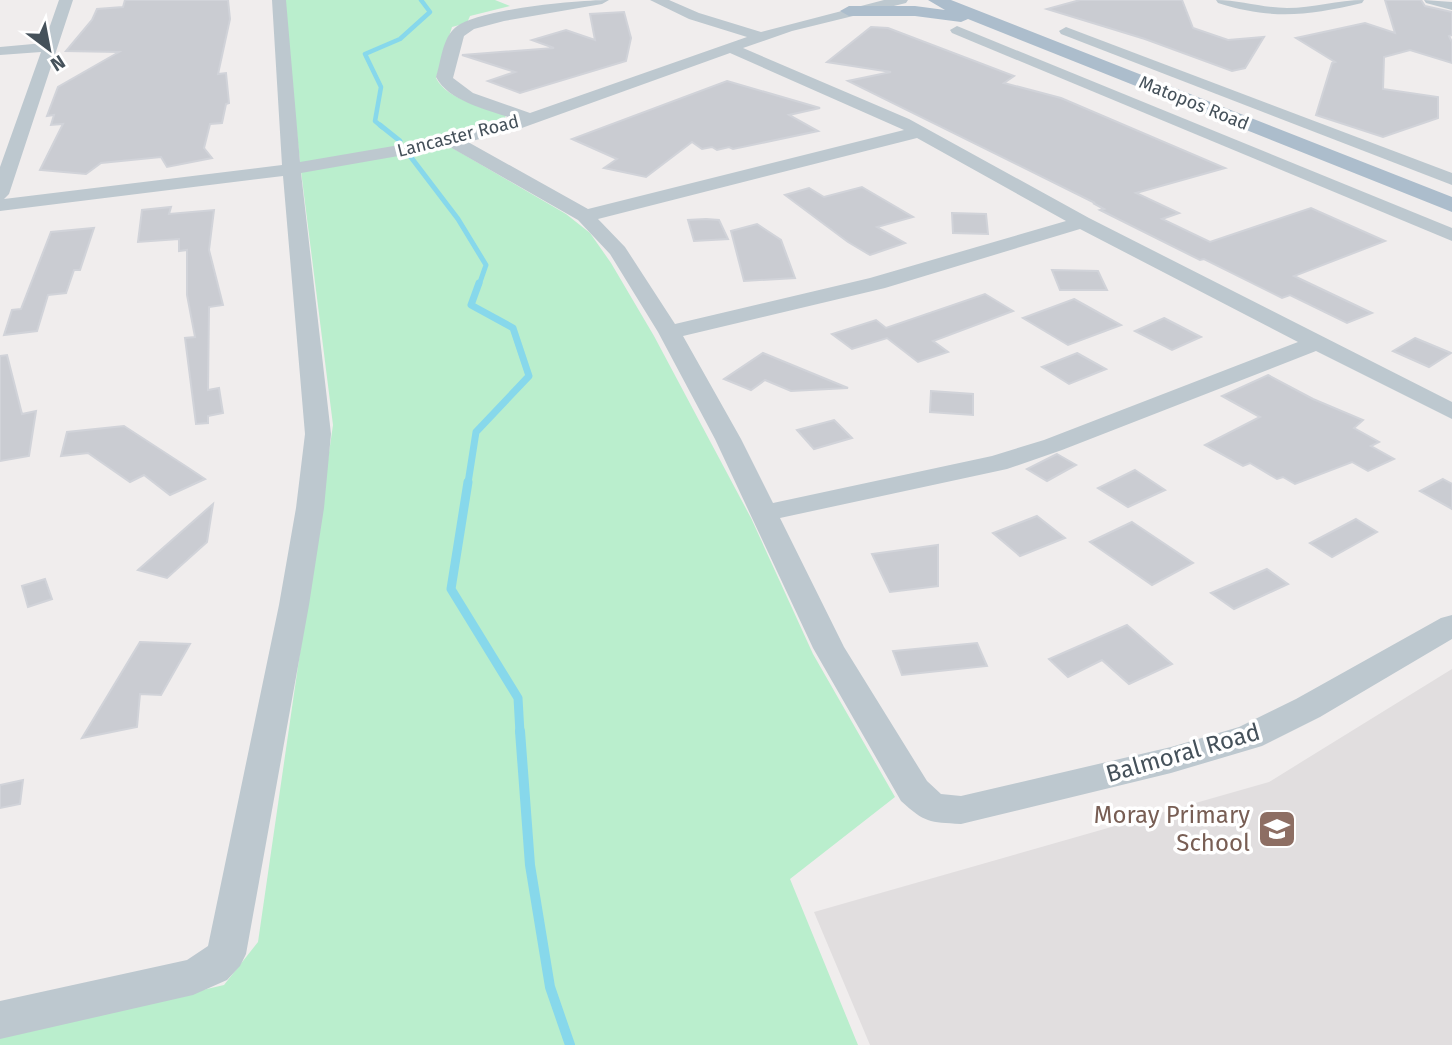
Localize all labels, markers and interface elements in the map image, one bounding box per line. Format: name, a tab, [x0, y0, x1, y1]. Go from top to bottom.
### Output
north arrow	[14, 14, 84, 84]
text: N	[46, 50, 69, 76]
street label: Matopos Road	[1136, 71, 1252, 135]
street label: Lancaster Road	[395, 110, 521, 162]
street label: Balmoral Road	[1103, 718, 1263, 788]
place label: Moray Primary School	[1094, 801, 1250, 857]
school or university icon: Moray Primary School	[1256, 808, 1298, 850]

